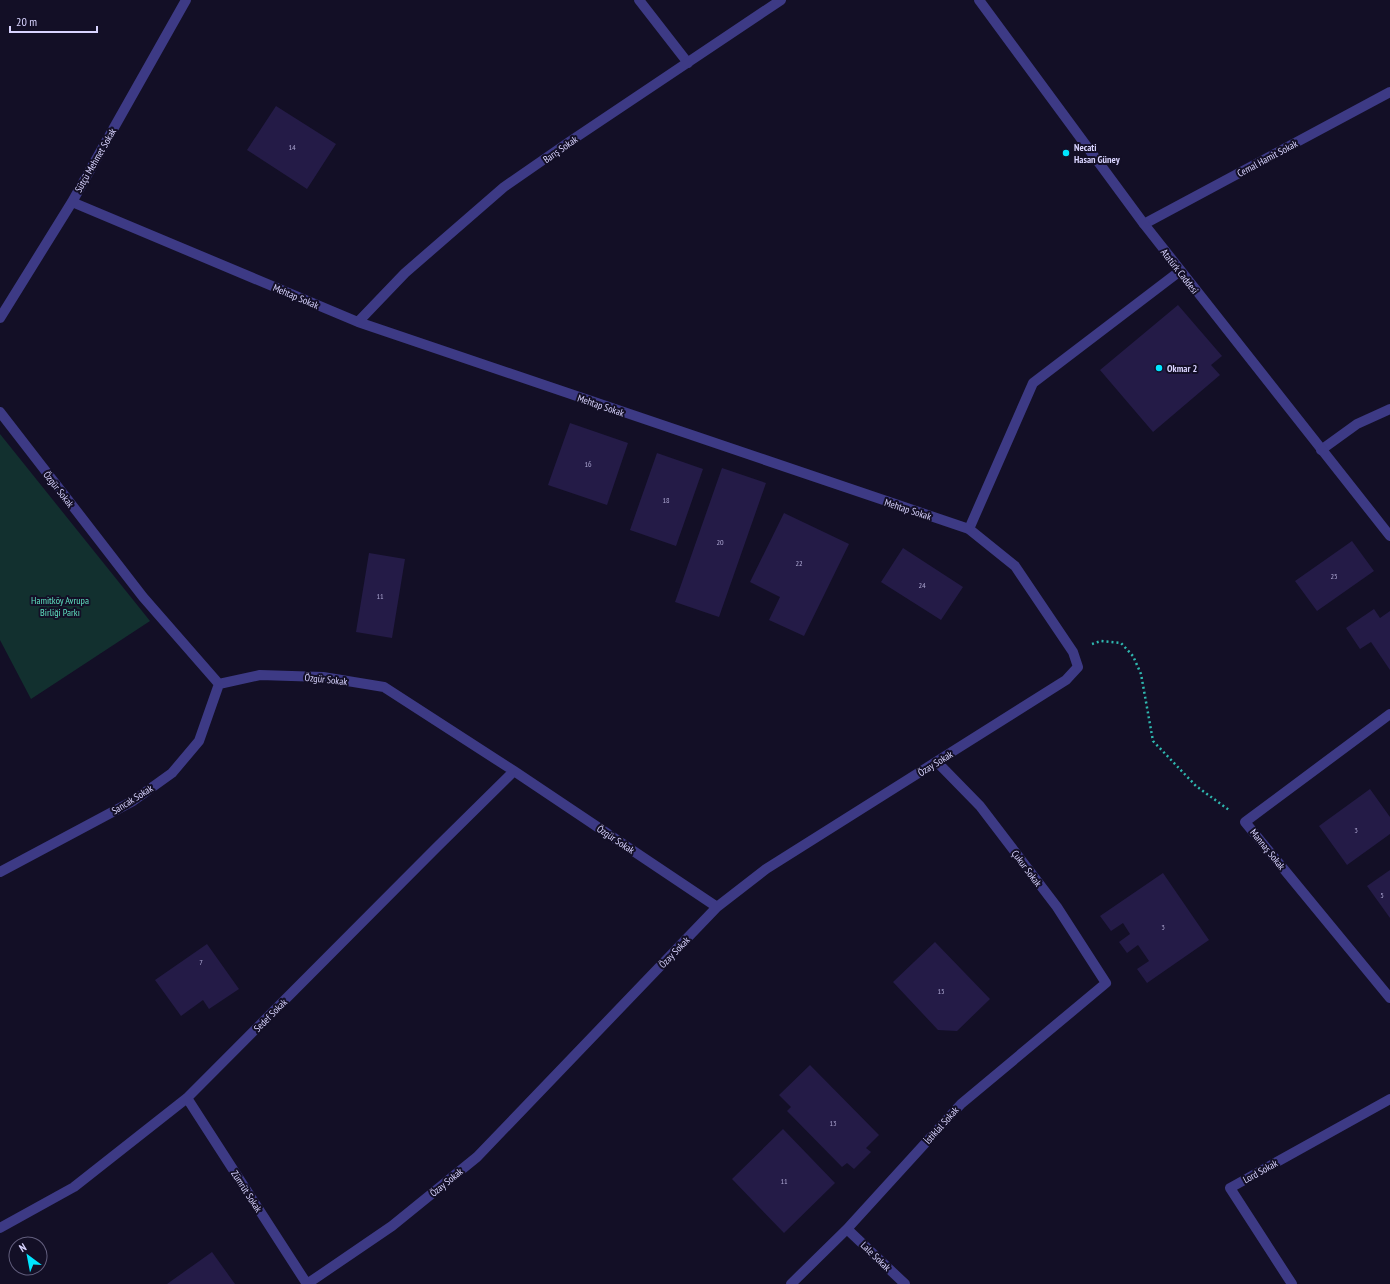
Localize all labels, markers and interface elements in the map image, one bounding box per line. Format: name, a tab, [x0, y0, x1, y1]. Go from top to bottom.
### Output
scale bar	[10, 8, 97, 34]
text: 20 m	[16, 14, 37, 29]
street label: Sütçü Mehmet Sokak	[72, 126, 119, 195]
street label: Barış Sokak	[540, 133, 580, 166]
street label: Cemal Hamit Sokak	[1235, 137, 1300, 180]
place label: Necati Hasan Güney	[1074, 141, 1121, 166]
house number: 14	[288, 142, 296, 152]
marker: Necati Hasan Güney	[1061, 148, 1071, 158]
street label: Atatürk Caddesi	[1158, 246, 1201, 296]
street label: Mehtap Sokak	[271, 281, 321, 312]
place label: Okmar 2	[1167, 362, 1197, 375]
marker: Okmar 2	[1154, 363, 1164, 373]
street label: Mehtap Sokak	[576, 391, 626, 420]
house number: 16	[584, 459, 592, 469]
street label: Özgür Sokak	[40, 468, 77, 510]
house number: 18	[662, 495, 670, 505]
street label: Mehtap Sokak	[883, 496, 933, 523]
house number: 20	[716, 537, 724, 547]
house number: 22	[795, 558, 803, 568]
house number: 25	[1330, 571, 1338, 581]
house number: 24	[918, 580, 926, 590]
house number: 11	[376, 591, 384, 601]
park label: Hamitköy Avrupa Birliği Parkı	[31, 594, 89, 619]
street label: Özgür Sokak	[304, 671, 348, 688]
street label: Özay Sokak	[915, 748, 955, 779]
street label: Sancak Sokak	[109, 782, 155, 817]
street label: Özgür Sokak	[594, 822, 637, 857]
house number: 3	[1354, 825, 1358, 835]
street label: Mannaş Sokak	[1247, 826, 1288, 873]
street label: Çukur Sokak	[1009, 848, 1045, 889]
house number: 5	[1380, 890, 1384, 900]
house number: 3	[1161, 922, 1165, 932]
street label: Özay Sokak	[656, 934, 693, 971]
house number: 7	[199, 957, 203, 967]
house number: 15	[937, 986, 945, 996]
street label: Sedef Sokak	[251, 996, 290, 1035]
street label: İstiklal Sokak	[921, 1104, 962, 1147]
house number: 13	[829, 1118, 837, 1128]
street label: Lord Sokak	[1241, 1157, 1280, 1186]
street label: Özay Sokak	[427, 1165, 466, 1200]
street label: Zümrüt Sokak	[228, 1168, 265, 1215]
house number: 11	[780, 1176, 788, 1186]
north arrow	[8, 1236, 48, 1276]
street label: Lale Sokak	[858, 1239, 894, 1274]
text: N	[16, 1240, 29, 1255]

